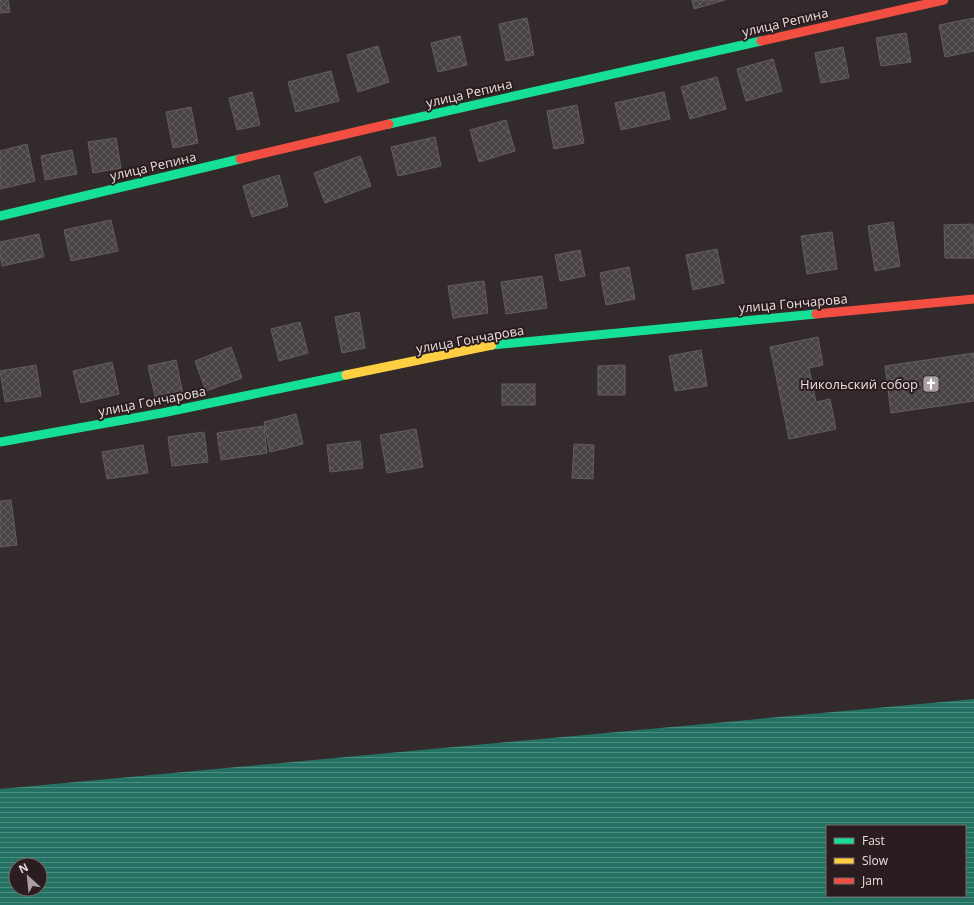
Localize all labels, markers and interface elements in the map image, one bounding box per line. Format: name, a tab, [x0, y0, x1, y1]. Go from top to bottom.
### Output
street label: улица Репина	[740, 3, 830, 41]
street label: улица Репина	[424, 74, 514, 112]
street label: улица Репина	[108, 147, 198, 185]
street label: улица Гончарова	[738, 289, 848, 317]
street label: улица Гончарова	[415, 321, 525, 357]
church icon: Никольский собор	[921, 374, 941, 394]
place label: Никольский собор	[800, 375, 918, 393]
street label: улица Гончарова	[97, 382, 207, 420]
legend	[826, 825, 966, 897]
text: Fast	[862, 832, 885, 849]
text: Slow	[862, 852, 889, 869]
north arrow	[8, 857, 48, 897]
text: N	[16, 859, 31, 876]
text: Jam	[861, 872, 883, 889]

